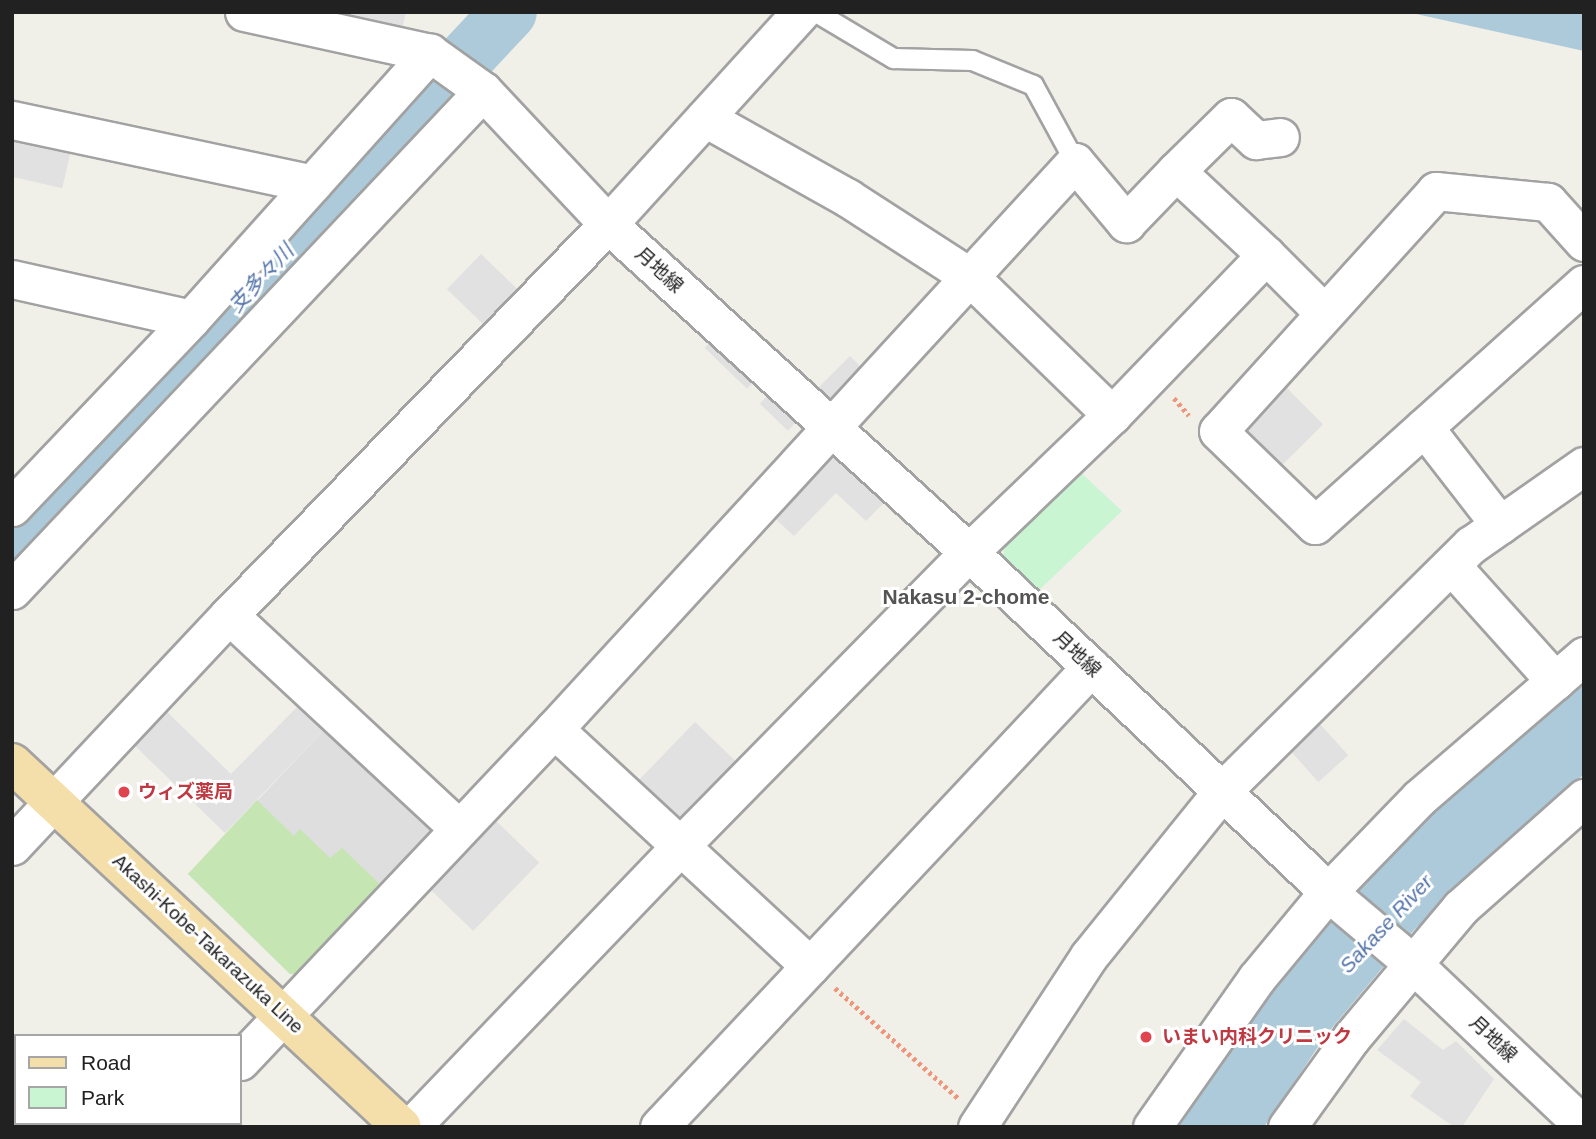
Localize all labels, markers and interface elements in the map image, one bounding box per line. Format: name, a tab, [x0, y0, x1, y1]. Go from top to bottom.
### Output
water label: 支多々川	[223, 239, 299, 317]
street label: 月地線	[630, 242, 688, 298]
district label: Nakasu 2-chome	[883, 584, 1049, 610]
street label: 月地線	[1048, 626, 1106, 682]
place label: ウィズ薬局	[138, 781, 233, 803]
marker: ウィズ薬局	[116, 784, 132, 800]
street label: Akashi-Kobe-Takarazuka Line	[108, 850, 308, 1038]
water label: Sakase River	[1334, 870, 1438, 978]
street label: 月地線	[1464, 1011, 1522, 1067]
place label: いまい内科クリニック	[1162, 1026, 1352, 1048]
marker: いまい内科クリニック	[1136, 1027, 1156, 1047]
legend	[14, 1034, 242, 1125]
text: Road	[81, 1051, 131, 1074]
text: Park	[81, 1086, 124, 1109]

